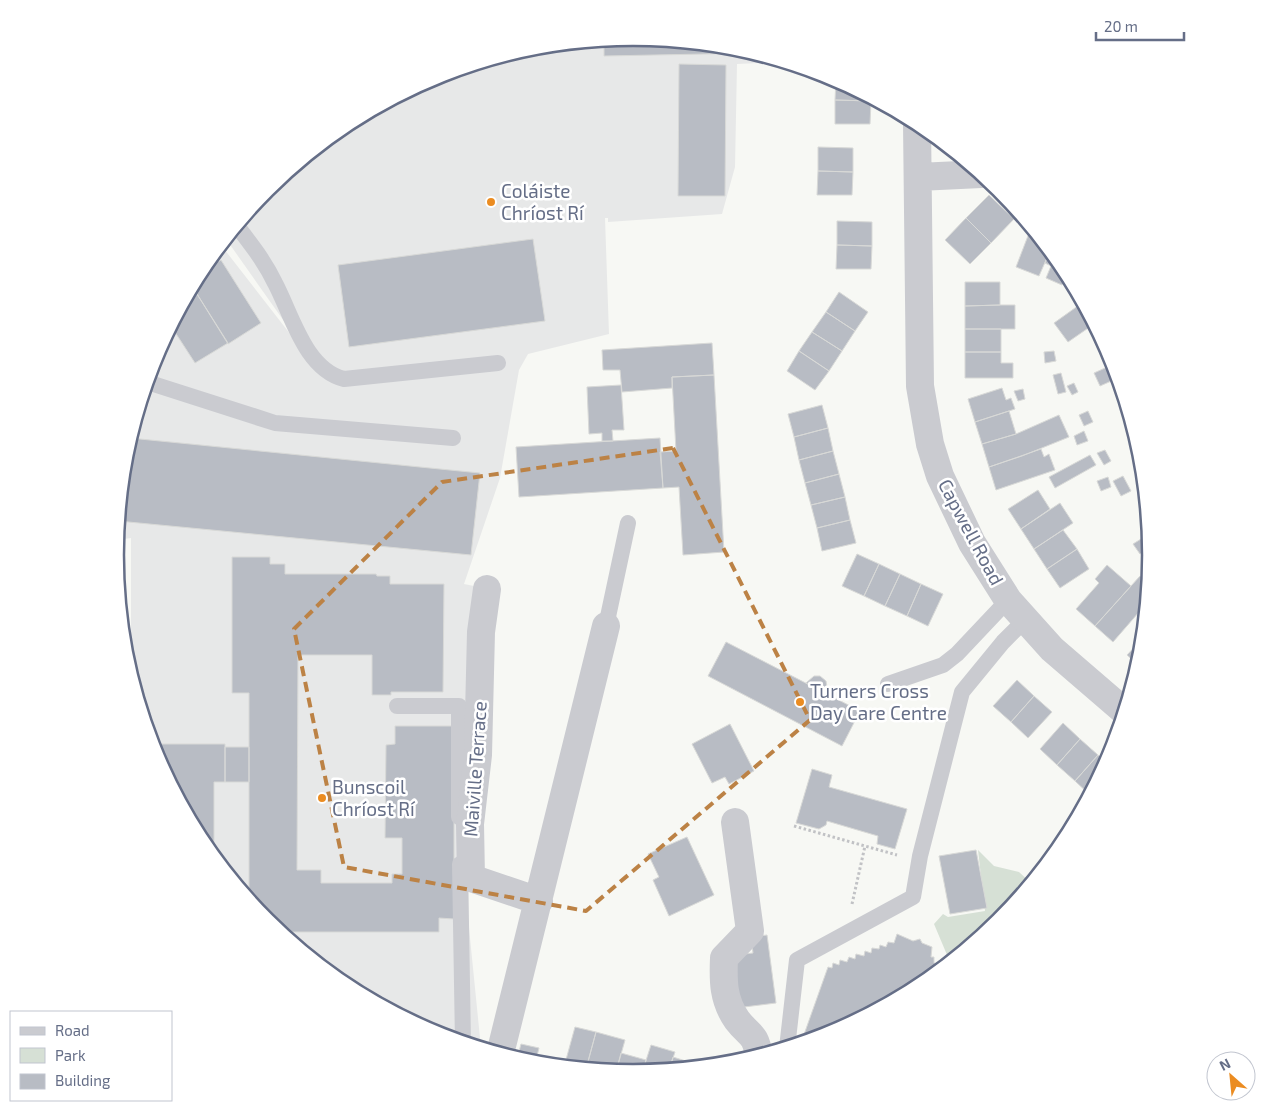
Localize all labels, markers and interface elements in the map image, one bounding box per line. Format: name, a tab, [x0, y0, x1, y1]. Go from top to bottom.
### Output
scale bar	[1096, 10, 1184, 42]
text: 20 m	[1104, 17, 1138, 35]
place label: Coláiste Chríost Rí	[501, 179, 585, 224]
marker: Coláiste Chríost Rí	[485, 196, 497, 208]
street label: Capwell Road	[934, 475, 1009, 589]
place label: Turners Cross Day Care Centre	[810, 679, 947, 724]
marker: Turners Cross Day Care Centre	[794, 696, 806, 708]
street label: Maiville Terrace	[458, 700, 491, 838]
place label: Bunscoil Chríost Rí	[332, 775, 416, 820]
marker: Bunscoil Chríost Rí	[316, 792, 328, 804]
legend	[10, 1011, 172, 1101]
text: Road	[55, 1021, 90, 1039]
text: Park	[55, 1046, 86, 1064]
north arrow	[1206, 1051, 1256, 1101]
text: N	[1217, 1054, 1233, 1074]
text: Building	[55, 1071, 111, 1089]

